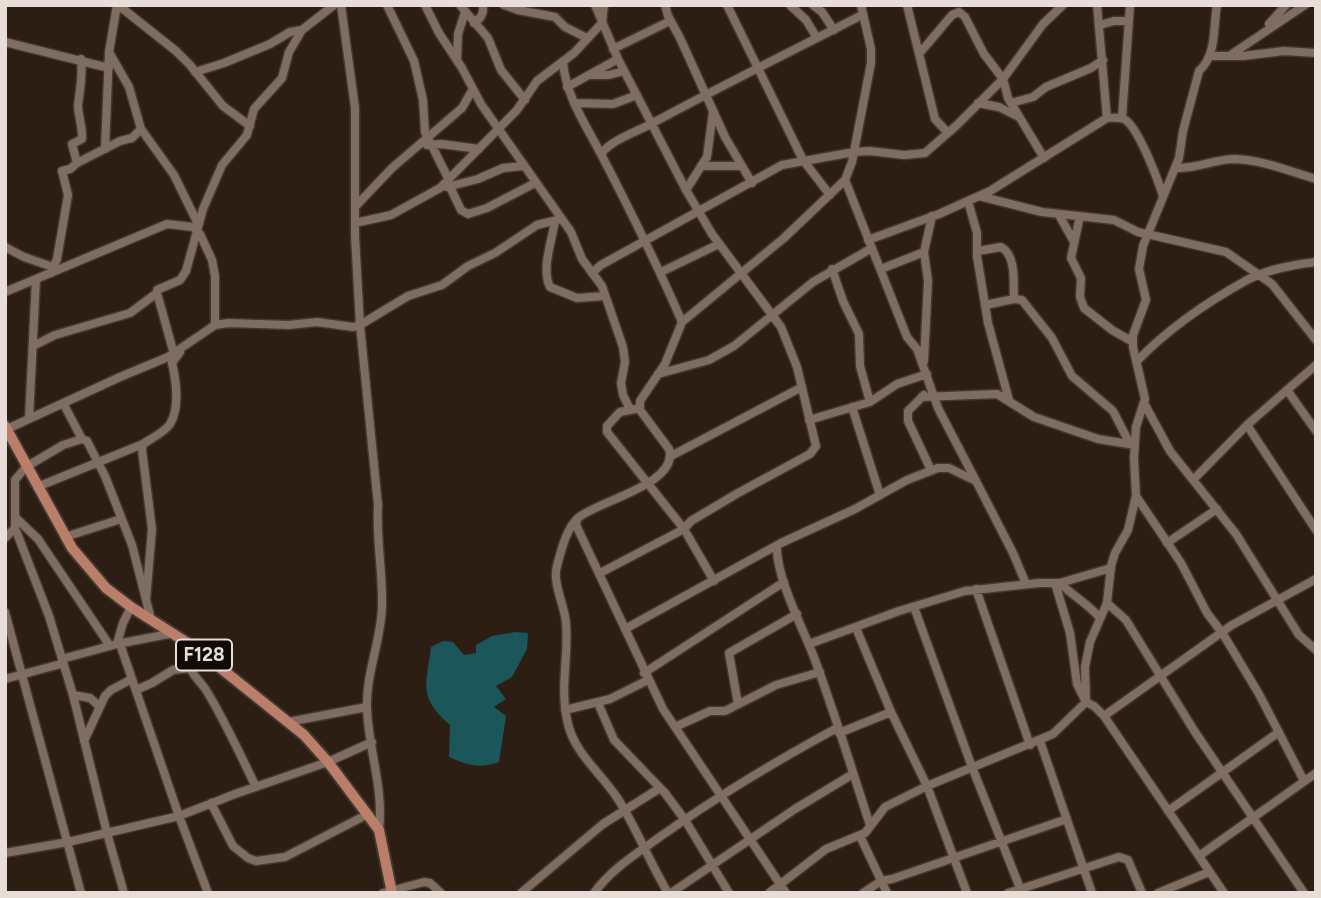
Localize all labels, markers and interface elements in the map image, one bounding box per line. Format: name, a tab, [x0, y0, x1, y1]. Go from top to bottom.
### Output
road number: F128	[176, 640, 232, 670]

